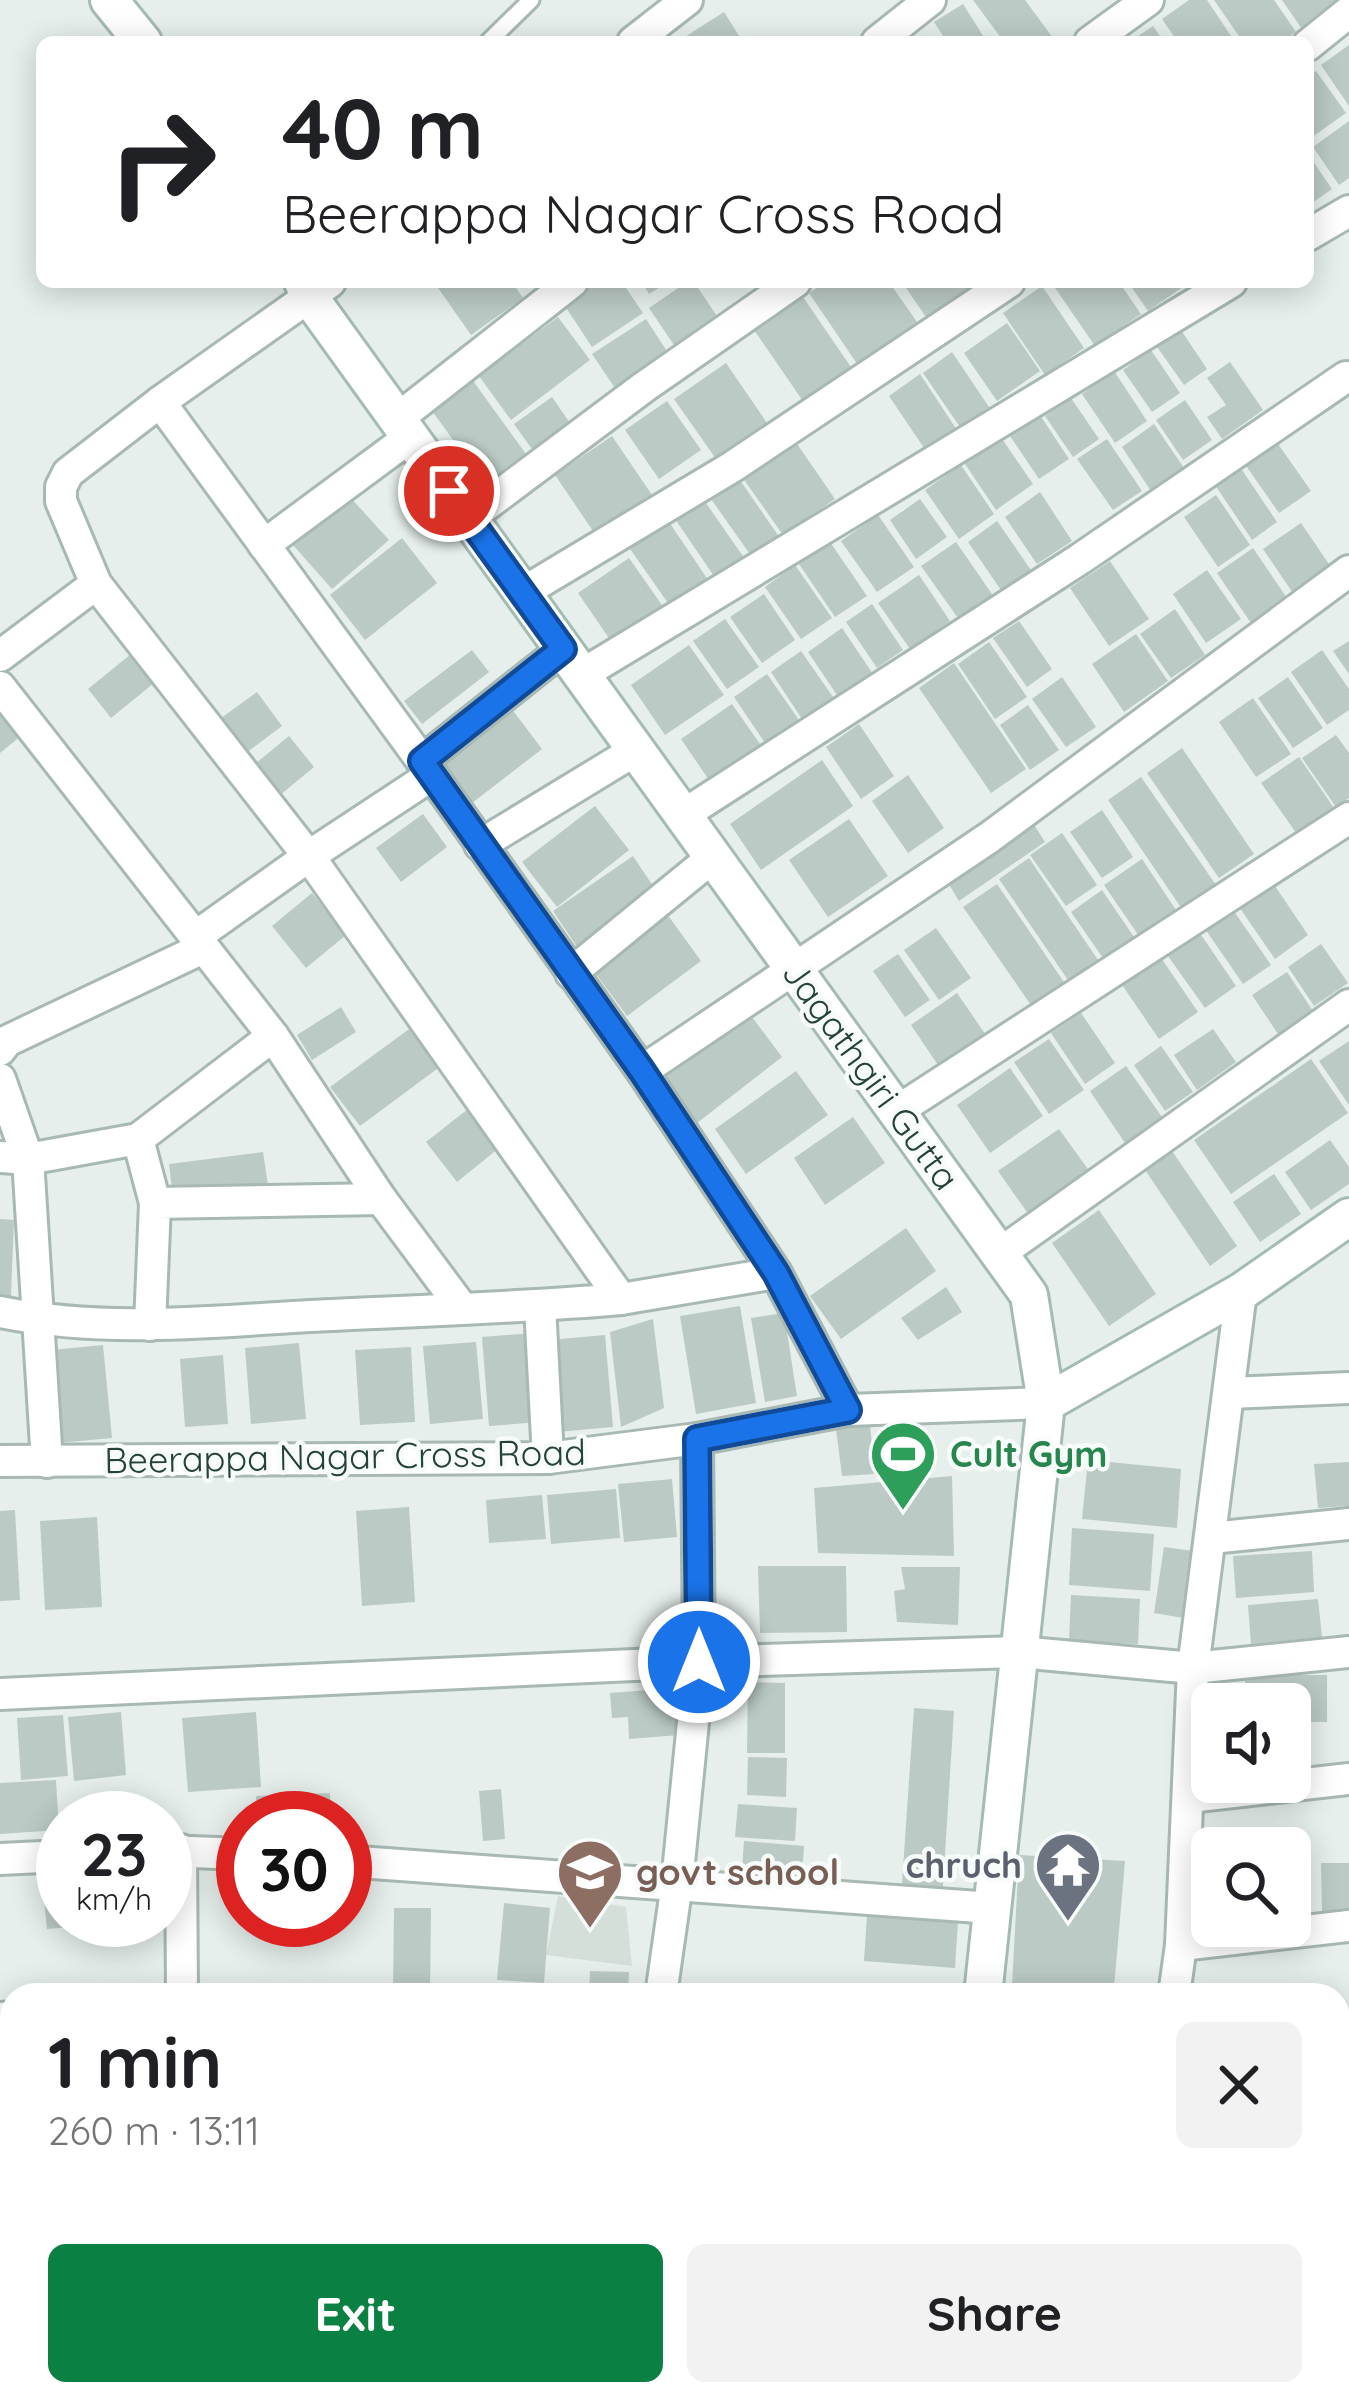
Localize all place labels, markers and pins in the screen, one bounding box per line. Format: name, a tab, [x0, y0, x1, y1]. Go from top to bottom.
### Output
pin	[398, 440, 500, 542]
sports icon: Cult Gym	[868, 1419, 938, 1513]
place label: Cult Gym	[950, 1431, 1108, 1476]
temple icon: chruch	[1033, 1830, 1103, 1924]
school or university icon: govt school	[555, 1837, 625, 1931]
place label: chruch	[906, 1842, 1022, 1887]
place label: govt school	[636, 1849, 839, 1894]

